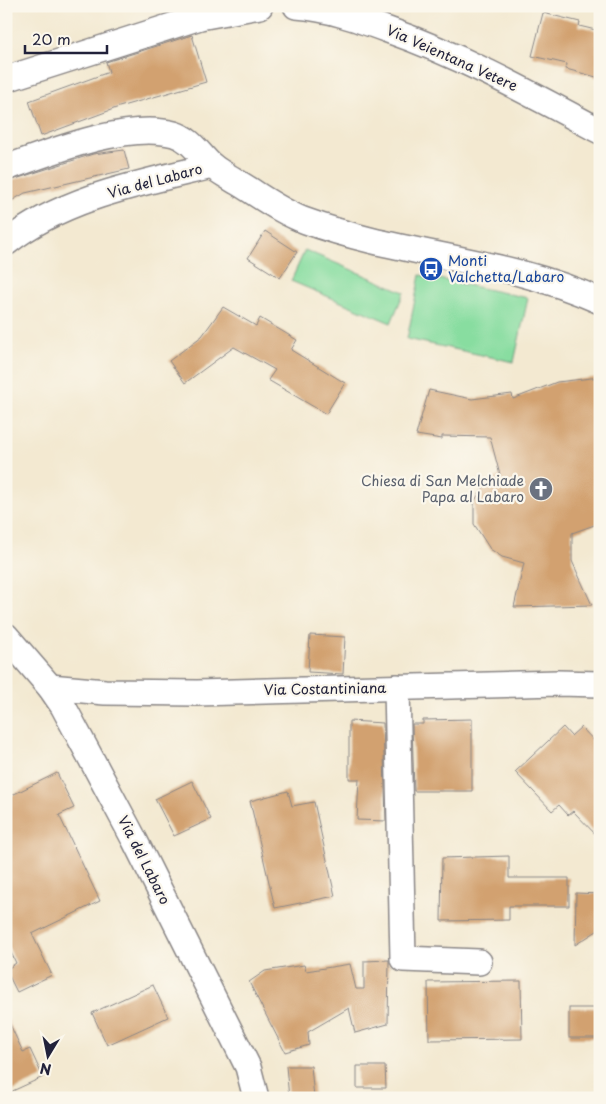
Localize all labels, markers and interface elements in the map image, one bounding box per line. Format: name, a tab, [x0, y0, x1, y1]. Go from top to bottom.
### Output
street label: Via Veientana Vetere	[383, 19, 521, 96]
scale bar	[25, 22, 108, 54]
text: 20 m	[32, 27, 71, 50]
street label: Via del Labaro	[105, 158, 205, 203]
place label: Monti Valchetta/Labaro	[448, 250, 564, 287]
bus stop icon: Monti Valchetta/Labaro	[418, 256, 444, 282]
place label: Chiesa di San Melchiade Papa al Labaro	[361, 470, 524, 507]
church icon: Chiesa di San Melchiade Papa al Labaro	[528, 476, 554, 502]
street label: Via Costantiniana	[263, 677, 387, 700]
street label: Via del Labaro	[113, 812, 176, 908]
north arrow	[22, 1032, 72, 1082]
text: N	[38, 1058, 53, 1081]

